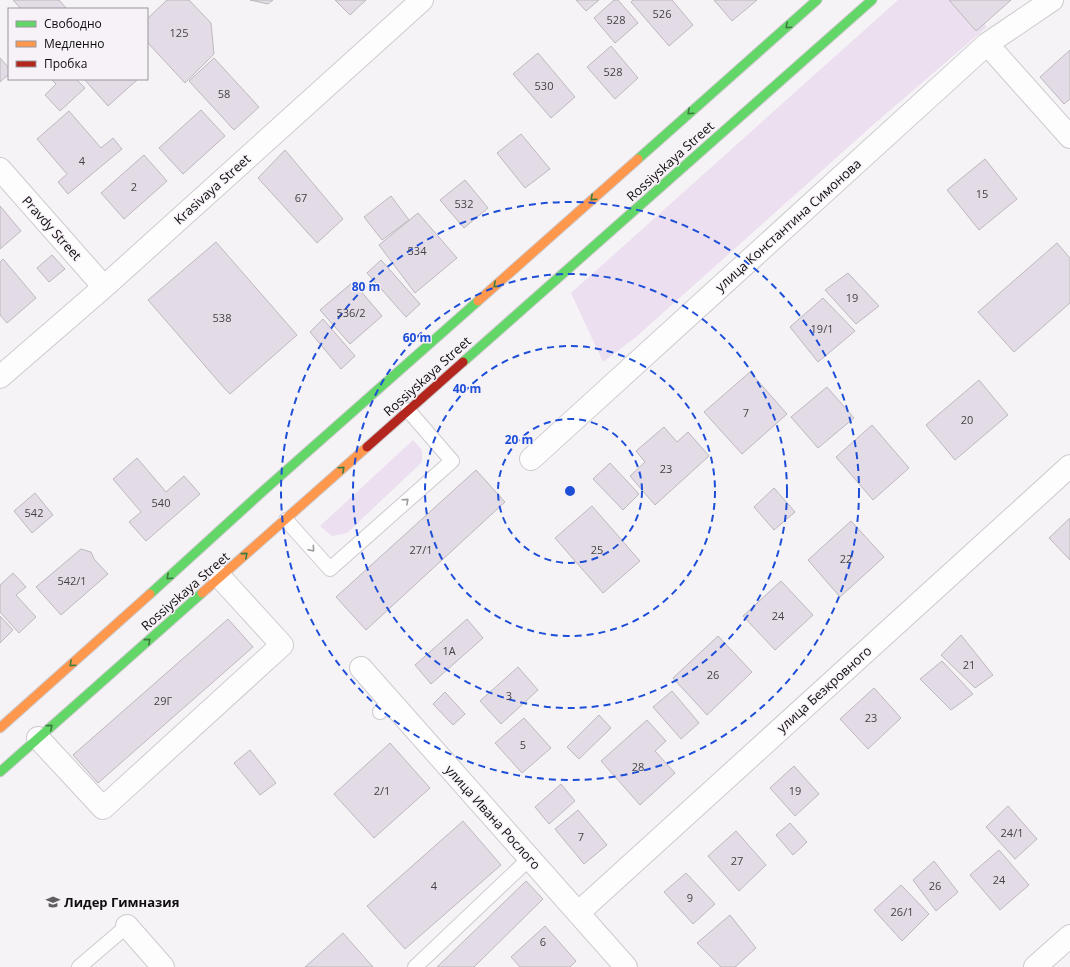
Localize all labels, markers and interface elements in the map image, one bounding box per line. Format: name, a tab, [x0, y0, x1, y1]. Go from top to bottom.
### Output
house number: 526	[653, 6, 671, 21]
legend	[8, 8, 148, 80]
house number: 528	[607, 12, 625, 27]
text: Свободно	[44, 15, 102, 32]
one-way arrow	[785, 21, 792, 28]
house number: 125	[170, 25, 188, 40]
text: Медленно	[44, 35, 104, 52]
text: Пробка	[44, 55, 87, 72]
house number: 528	[604, 64, 622, 79]
house number: 530	[535, 78, 553, 93]
house number: 58	[218, 86, 230, 101]
one-way arrow	[688, 107, 695, 114]
street label: Rossiyskaya Street	[622, 117, 718, 205]
street label: Krasivaya Street	[170, 150, 254, 228]
house number: 4	[79, 153, 86, 168]
street label: улица Константина Симонова	[711, 155, 865, 295]
house number: 2	[131, 179, 137, 194]
house number: 15	[976, 186, 988, 201]
house number: 67	[295, 190, 307, 205]
street label: Pravdy Street	[18, 192, 86, 264]
one-way arrow	[590, 194, 598, 201]
house number: 532	[455, 196, 473, 211]
house number: 534	[408, 243, 427, 258]
text: 80 m	[352, 278, 380, 295]
one-way arrow	[493, 280, 501, 287]
house number: 19	[846, 290, 858, 305]
house number: 536/2	[336, 305, 366, 320]
house number: 538	[213, 310, 231, 325]
house number: 19/1	[811, 321, 833, 336]
text: 60 m	[403, 329, 431, 346]
street label: Rossiyskaya Street	[379, 332, 475, 420]
text: 40 m	[453, 380, 481, 397]
house number: 7	[743, 405, 749, 420]
house number: 20	[961, 412, 973, 427]
text: 20 m	[505, 431, 533, 448]
house number: 23	[660, 461, 672, 476]
one-way arrow	[338, 467, 345, 474]
centre of rings	[563, 484, 577, 498]
house number: 540	[152, 495, 170, 510]
one-way arrow	[402, 499, 409, 506]
house number: 542	[25, 505, 43, 520]
house number: 27/1	[410, 542, 432, 557]
house number: 25	[591, 542, 603, 557]
one-way arrow	[307, 544, 314, 551]
street label: Rossiyskaya Street	[137, 547, 233, 634]
house number: 22	[840, 551, 852, 566]
one-way arrow	[240, 553, 248, 560]
one-way arrow	[166, 572, 174, 580]
house number: 542/1	[57, 573, 87, 588]
house number: 24	[772, 608, 785, 623]
one-way arrow	[143, 639, 150, 646]
street label: улица Безкровного	[773, 641, 875, 736]
house number: 1А	[442, 643, 456, 658]
house number: 21	[963, 657, 975, 672]
one-way arrow	[69, 659, 77, 666]
house number: 26	[707, 667, 719, 682]
house number: 3	[506, 688, 512, 703]
house number: 29Г	[154, 693, 172, 708]
house number: 23	[865, 710, 877, 725]
one-way arrow	[45, 724, 53, 732]
house number: 5	[520, 737, 526, 752]
house number: 28	[632, 759, 644, 774]
street label: улица Ивана Рослого	[441, 761, 545, 873]
house number: 2/1	[374, 783, 390, 798]
house number: 19	[789, 783, 801, 798]
house number: 24/1	[1001, 825, 1023, 840]
house number: 7	[578, 829, 584, 844]
house number: 27	[731, 853, 743, 868]
house number: 24	[993, 872, 1006, 887]
house number: 4	[431, 878, 438, 893]
house number: 26	[929, 878, 941, 893]
house number: 9	[687, 890, 693, 905]
place label: Лидер Гимназия	[64, 893, 179, 911]
school or university icon: Лидер Гимназия	[45, 894, 61, 910]
house number: 26/1	[891, 904, 913, 919]
house number: 6	[540, 934, 546, 949]

